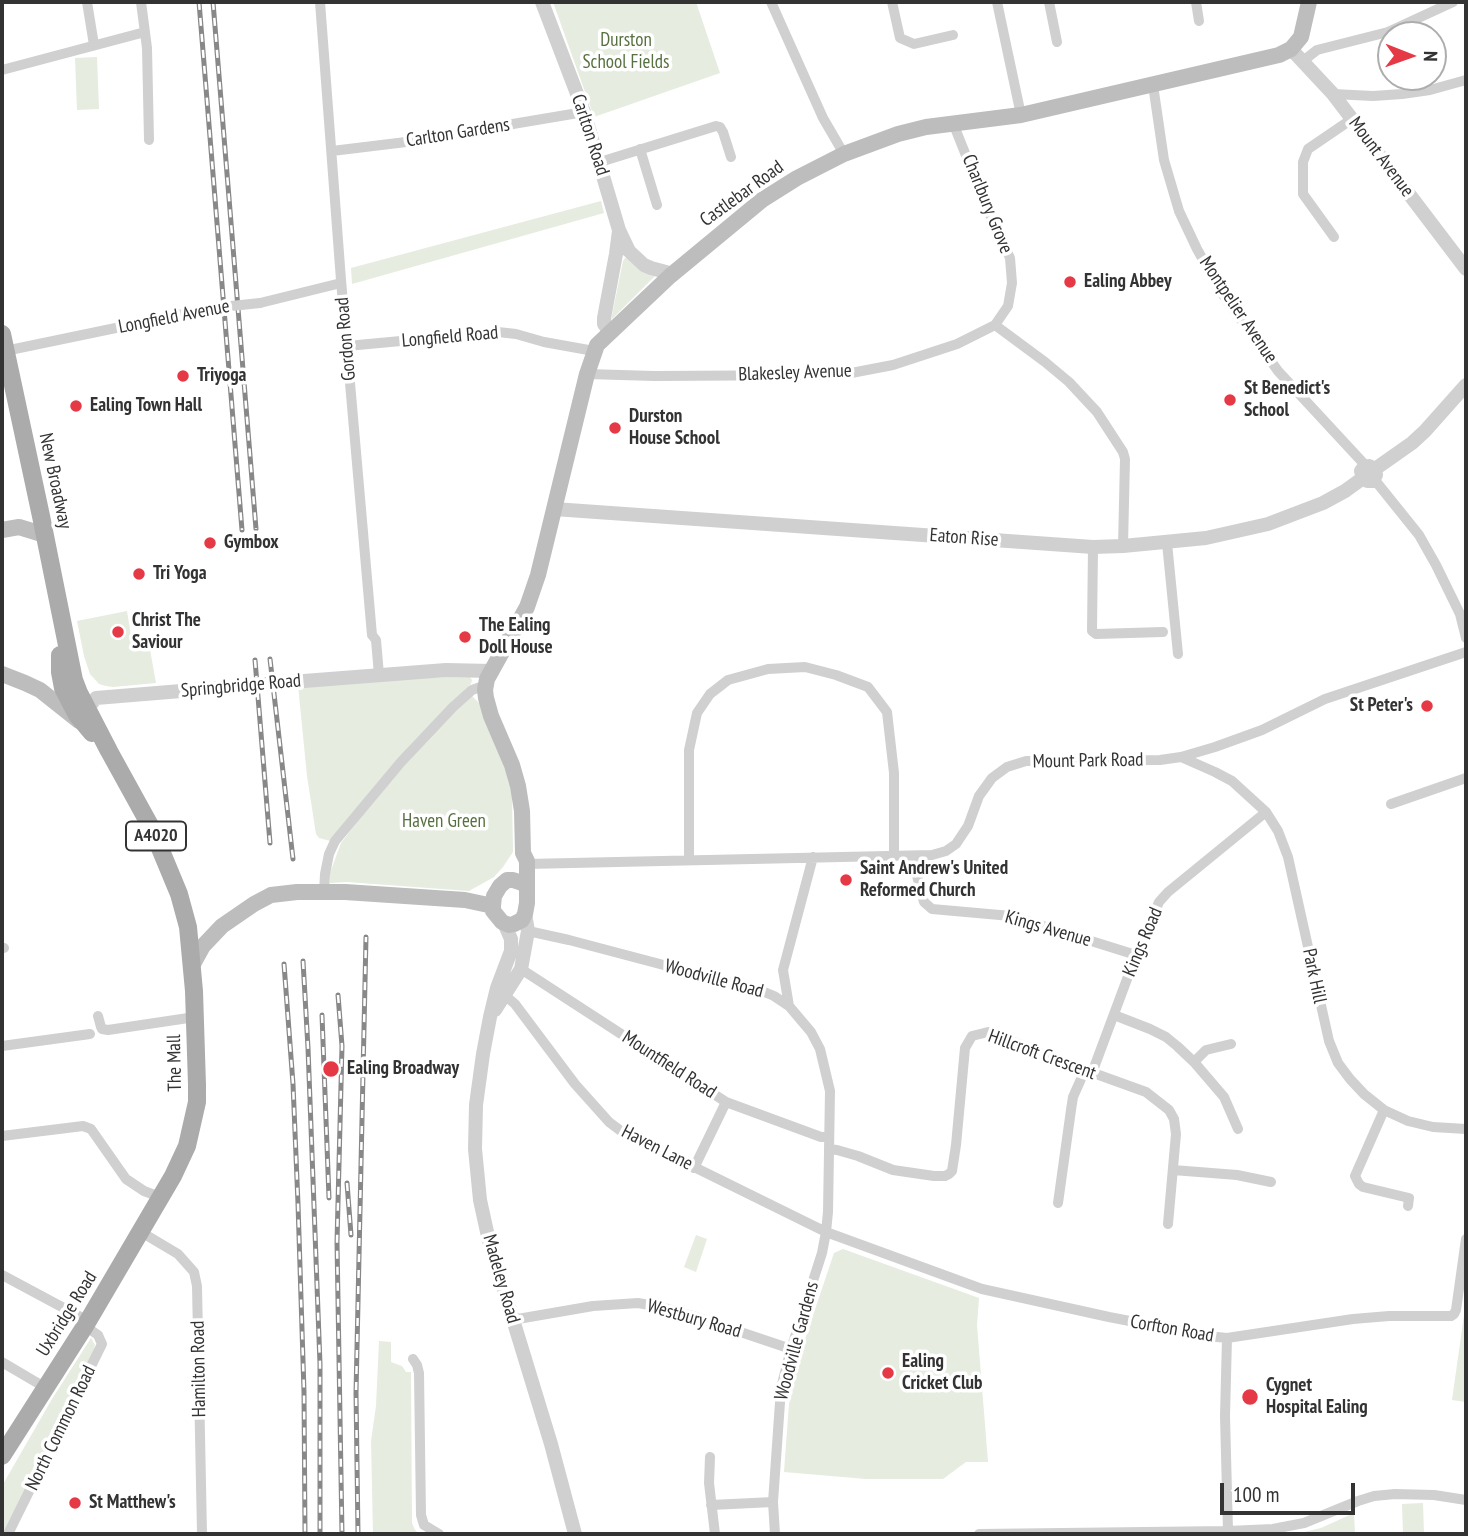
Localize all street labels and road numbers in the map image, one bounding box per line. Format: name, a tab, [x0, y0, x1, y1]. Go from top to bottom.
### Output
street label: Carlton Road	[566, 92, 614, 178]
street label: Mount Avenue	[1344, 113, 1418, 201]
street label: Carlton Gardens	[405, 114, 511, 152]
street label: Charlbury Grove	[957, 151, 1017, 257]
street label: Castlebar Road	[696, 156, 788, 232]
street label: Montpelier Avenue	[1194, 252, 1282, 368]
street label: Longfield Avenue	[117, 295, 231, 339]
street label: Gordon Road	[331, 296, 361, 382]
street label: Longfield Road	[401, 321, 499, 353]
street label: Blakesley Avenue	[738, 360, 852, 386]
street label: New Broadway	[34, 431, 76, 531]
street label: Eaton Rise	[929, 524, 999, 552]
street label: Springbridge Road	[180, 669, 302, 703]
street label: Mount Park Road	[1032, 749, 1144, 773]
road number: A4020	[126, 822, 186, 850]
street label: Kings Road	[1118, 904, 1168, 980]
street label: Kings Avenue	[1002, 906, 1094, 952]
street label: Park Hill	[1297, 947, 1331, 1005]
street label: Woodville Road	[662, 955, 766, 1003]
street label: Hillcroft Crescent	[985, 1025, 1099, 1085]
street label: Mountfield Road	[618, 1026, 720, 1104]
street label: The Mall	[163, 1034, 187, 1092]
street label: Haven Lane	[618, 1120, 696, 1176]
street label: Madeley Road	[477, 1232, 525, 1326]
street label: Uxbridge Road	[32, 1267, 102, 1361]
street label: Woodville Gardens	[770, 1279, 824, 1403]
street label: Westbury Road	[644, 1295, 744, 1343]
street label: Corfton Road	[1129, 1310, 1215, 1348]
street label: Hamilton Road	[187, 1320, 211, 1418]
street label: North Common Road	[21, 1362, 101, 1494]

